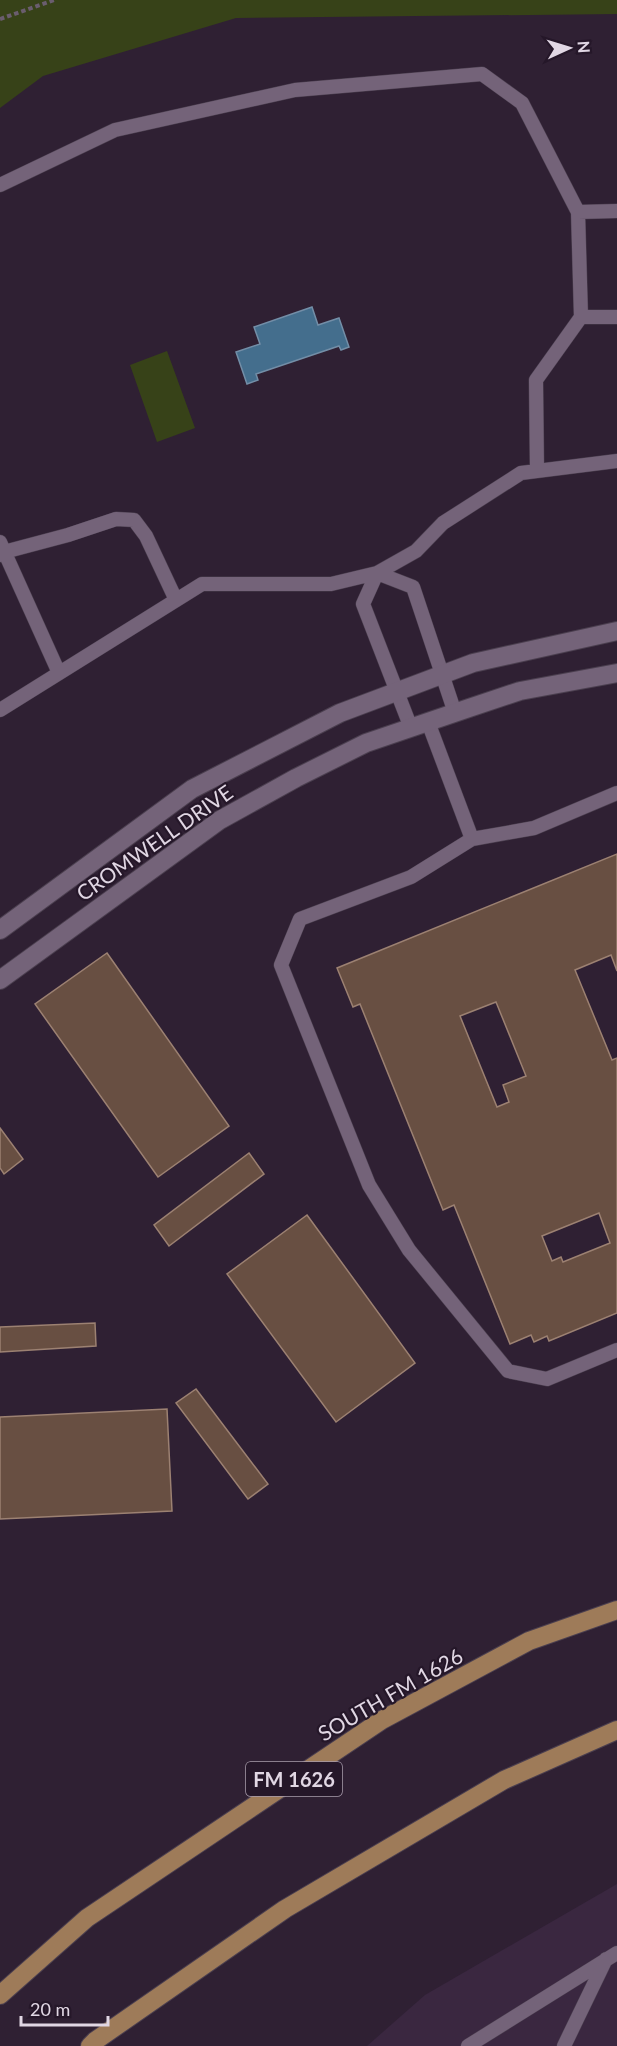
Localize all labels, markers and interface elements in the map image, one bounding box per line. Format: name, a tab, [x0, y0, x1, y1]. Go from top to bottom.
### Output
north arrow	[539, 18, 599, 78]
text: N	[575, 40, 594, 54]
street label: CROMWELL DRIVE	[71, 779, 237, 905]
street label: SOUTH FM 1626	[313, 1642, 467, 1746]
road number: FM 1626	[246, 1762, 342, 1796]
scale bar	[21, 1989, 108, 2027]
text: 20 m	[30, 1998, 70, 2020]

